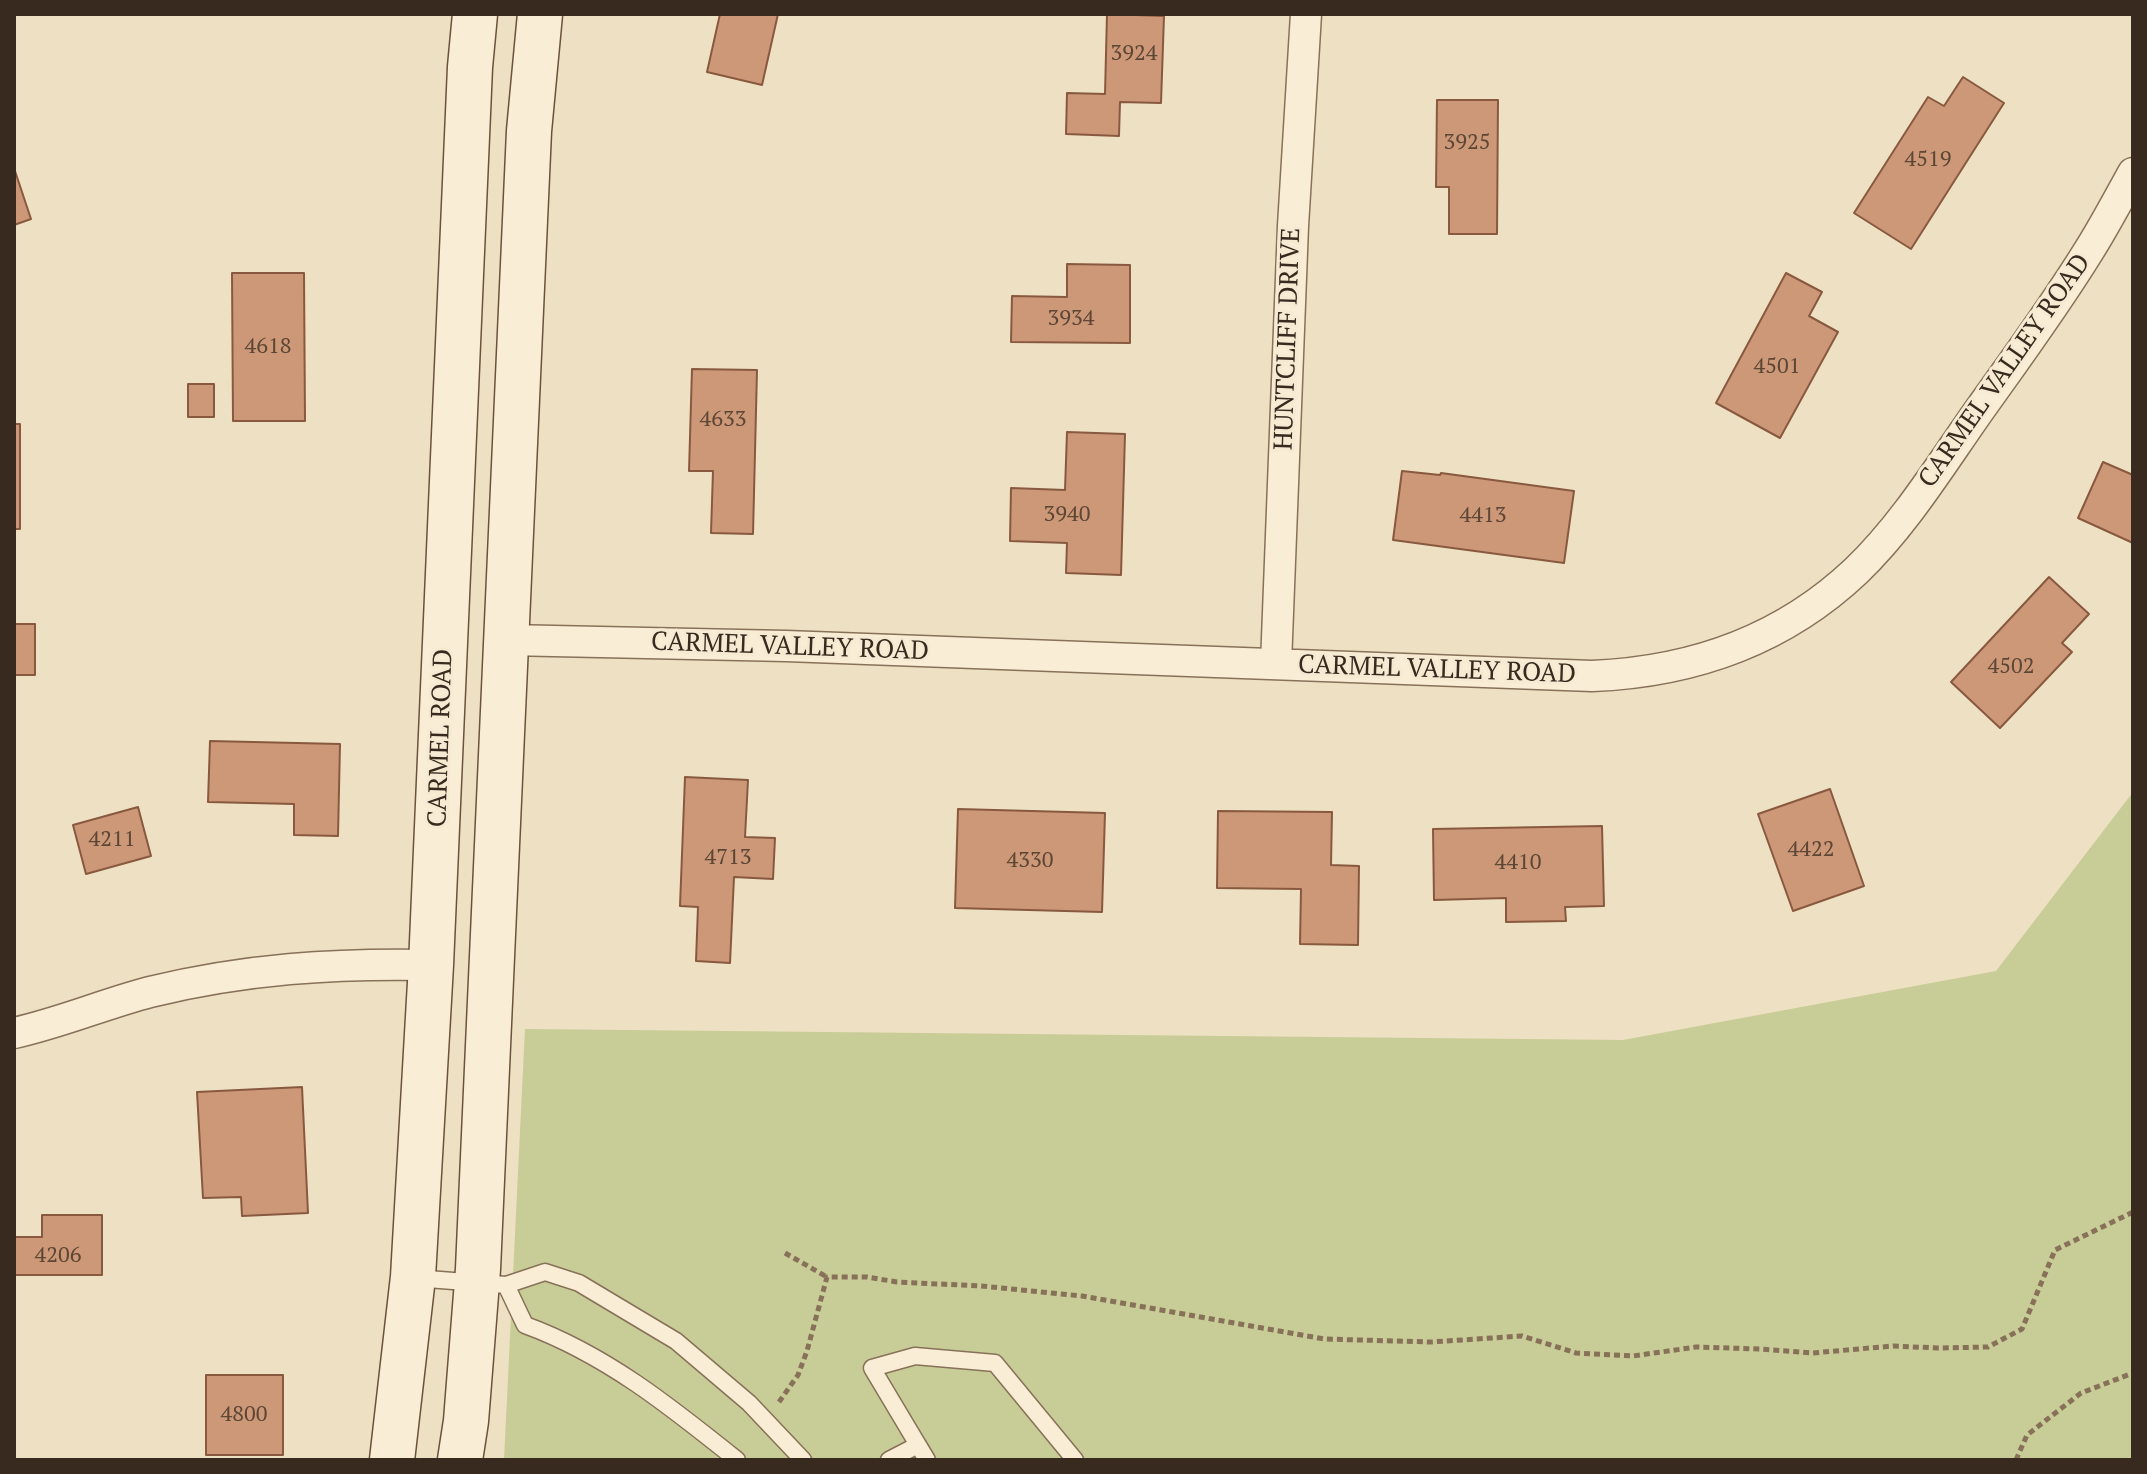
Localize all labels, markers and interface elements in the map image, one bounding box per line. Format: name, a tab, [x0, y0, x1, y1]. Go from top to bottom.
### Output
house number: 3924	[1111, 41, 1157, 67]
house number: 3925	[1444, 130, 1490, 156]
house number: 4519	[1905, 147, 1951, 173]
street label: HUNTCLIFF DRIVE	[1269, 227, 1307, 451]
street label: CARMEL VALLEY ROAD	[1912, 248, 2098, 494]
house number: 3934	[1048, 306, 1094, 332]
house number: 4618	[245, 334, 291, 360]
house number: 4501	[1754, 354, 1800, 380]
house number: 4633	[700, 407, 746, 433]
house number: 3940	[1044, 502, 1090, 528]
house number: 4413	[1460, 503, 1506, 529]
street label: CARMEL VALLEY ROAD	[651, 627, 929, 667]
street label: CARMEL ROAD	[422, 648, 460, 828]
street label: CARMEL VALLEY ROAD	[1298, 650, 1576, 690]
house number: 4502	[1988, 654, 2034, 680]
house number: 4211	[89, 827, 135, 853]
house number: 4422	[1788, 837, 1834, 863]
house number: 4713	[705, 845, 751, 871]
house number: 4330	[1007, 848, 1053, 874]
house number: 4410	[1495, 850, 1541, 876]
house number: 4206	[35, 1243, 81, 1269]
house number: 4800	[221, 1402, 267, 1428]

